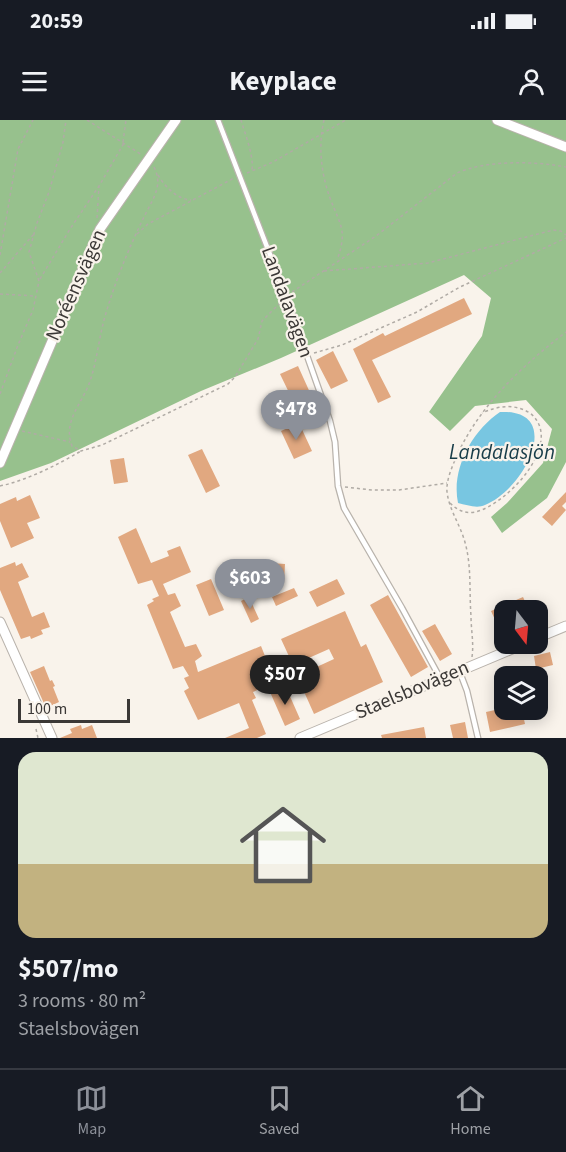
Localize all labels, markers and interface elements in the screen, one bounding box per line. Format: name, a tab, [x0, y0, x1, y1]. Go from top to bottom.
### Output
text: 20:59	[30, 5, 83, 37]
text: Keyplace	[229, 62, 337, 101]
icon: menu	[18, 65, 51, 98]
icon: person	[515, 65, 548, 98]
street label: Noréensvägen	[39, 225, 113, 345]
street label: Landalavägen	[254, 242, 320, 362]
pin: $478	[260, 390, 332, 441]
text: $478	[275, 395, 317, 423]
water label: Landalasjön	[449, 437, 555, 467]
pin: $603	[214, 559, 286, 610]
text: $603	[229, 564, 271, 592]
north arrow	[494, 600, 548, 654]
map controls	[494, 600, 548, 720]
street label: Staelsbovägen	[351, 653, 473, 727]
pin: $507	[249, 655, 321, 706]
text: $507	[264, 660, 306, 688]
button: layers	[494, 666, 548, 720]
scale bar	[18, 696, 130, 724]
text: 100 m	[27, 698, 67, 720]
icon: home	[229, 791, 337, 899]
text: $507/mo	[18, 950, 118, 987]
text: 3 rooms · 80 m²	[18, 987, 146, 1015]
text: Staelsbovägen	[18, 1015, 140, 1043]
tab: Map	[75, 1082, 108, 1140]
tab: Saved	[259, 1082, 300, 1140]
tab: Home	[450, 1082, 491, 1140]

